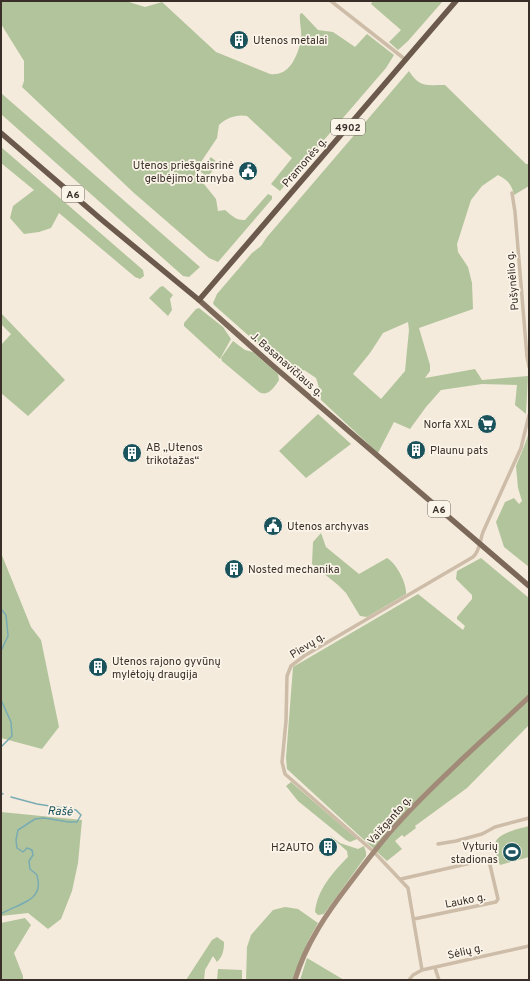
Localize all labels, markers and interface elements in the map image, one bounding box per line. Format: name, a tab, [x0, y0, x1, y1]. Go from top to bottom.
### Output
building icon: Utenos metalai	[228, 29, 250, 51]
place label: Utenos metalai	[253, 34, 327, 48]
road number: 4902	[331, 119, 365, 135]
street label: Pramonės g.	[279, 135, 330, 190]
place label: Utenos priešgaisrinė gelbėjimo tarnyba	[133, 159, 234, 186]
public building icon: Utenos priešgaisrinė gelbėjimo tarnyba	[237, 160, 259, 182]
road number: A6	[62, 186, 84, 202]
street label: Pušynėlio g.	[503, 251, 523, 311]
street label: J. Basanavičiaus g.	[247, 329, 326, 400]
supermarket icon: Norfa XXL	[476, 413, 498, 435]
place label: Norfa XXL	[423, 418, 473, 432]
building icon: Plaunu pats	[405, 439, 427, 461]
place label: AB „Utenos trikotažas“	[146, 441, 203, 468]
building icon: AB „Utenos trikotažas“	[121, 442, 143, 464]
place label: Plaunu pats	[430, 444, 488, 458]
road number: A6	[428, 501, 450, 517]
public building icon: Utenos archyvas	[262, 515, 284, 537]
place label: Utenos archyvas	[287, 520, 369, 534]
building icon: Nosted mechanika	[223, 558, 245, 580]
place label: Nosted mechanika	[248, 563, 340, 577]
street label: Pievų g.	[288, 630, 328, 662]
place label: Utenos rajono gyvūnų mylėtojų draugija	[112, 655, 221, 682]
building icon: Utenos rajono gyvūnų mylėtojų draugija	[87, 656, 109, 678]
street label: Vaižganto g.	[365, 793, 415, 848]
water label: Rašė	[47, 804, 74, 820]
building icon: H2AUTO	[317, 836, 339, 858]
place label: Vyturių stadionas	[451, 840, 498, 867]
place label: H2AUTO	[271, 841, 314, 855]
sports icon: Vyturių stadionas	[501, 841, 523, 863]
street label: Lauko g.	[444, 890, 487, 912]
street label: Sėlių g.	[446, 941, 484, 963]

